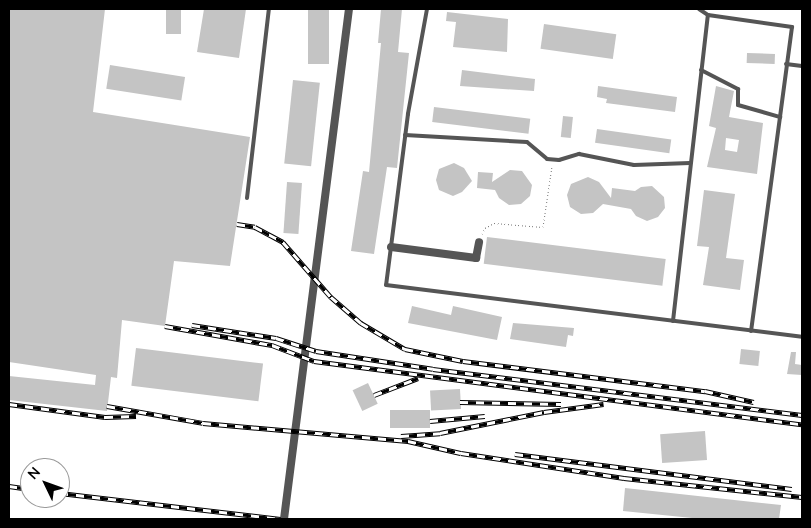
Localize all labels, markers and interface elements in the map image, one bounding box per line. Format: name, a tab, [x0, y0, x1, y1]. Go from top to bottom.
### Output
north arrow	[20, 458, 70, 508]
text: N	[24, 463, 45, 484]

